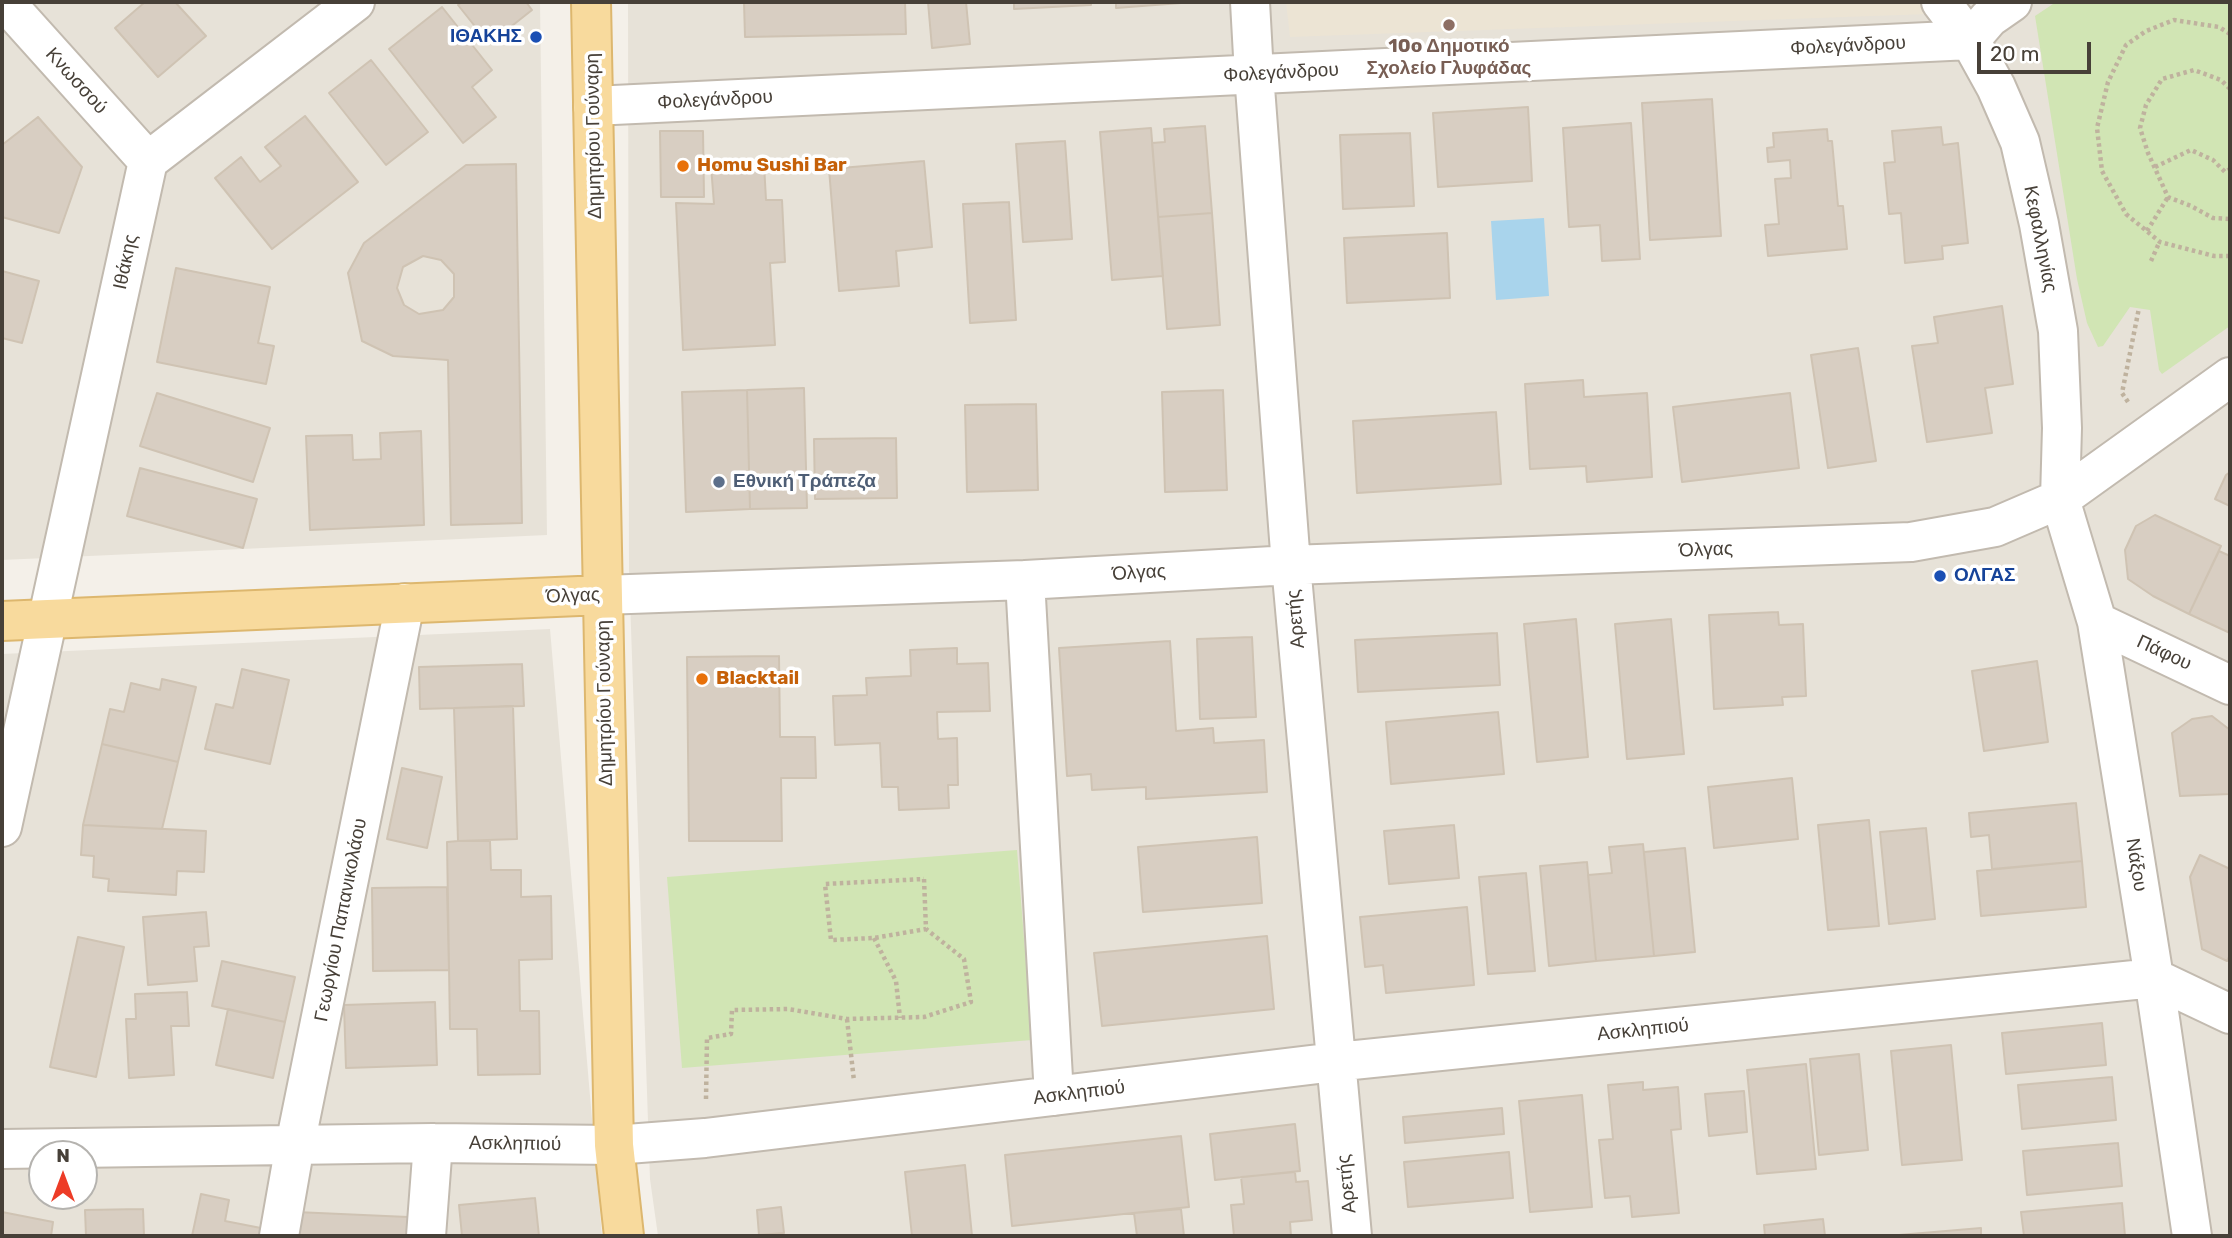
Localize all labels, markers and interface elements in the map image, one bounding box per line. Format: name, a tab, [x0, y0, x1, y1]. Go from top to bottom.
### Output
marker: 10o Δημοτικό Σχολείο Γλυφάδας	[1441, 17, 1457, 33]
place label: ΙΘΑΚΗΣ	[450, 26, 522, 48]
scale bar	[1980, 28, 2094, 72]
marker: ΙΘΑΚΗΣ	[528, 29, 544, 45]
street label: Φολεγάνδρου	[1790, 32, 1906, 60]
place label: 10o Δημοτικό Σχολείο Γλυφάδας	[1367, 36, 1531, 80]
text: 20 m	[1990, 41, 2039, 66]
street label: Κνωσσού	[40, 43, 112, 119]
street label: Δημητρίου Γούναρη	[581, 53, 607, 219]
street label: Φολεγάνδρου	[1223, 59, 1339, 87]
street label: Φολεγάνδρου	[657, 86, 773, 114]
place label: Homu Sushi Bar	[697, 155, 847, 177]
marker: Homu Sushi Bar	[675, 158, 691, 174]
street label: Κεφαλληνίας	[2019, 184, 2061, 294]
street label: Ιθάκης	[109, 232, 143, 292]
place label: Εθνική Τράπεζα	[733, 471, 876, 493]
marker: Εθνική Τράπεζα	[711, 474, 727, 490]
street label: Όλγας	[1679, 538, 1733, 562]
street label: Όλγας	[1112, 560, 1166, 586]
place label: ΟΛΓΑΣ	[1954, 565, 2015, 587]
marker: ΟΛΓΑΣ	[1932, 568, 1948, 584]
street label: Όλγας	[546, 584, 600, 608]
street label: Αρετής	[1282, 589, 1310, 649]
street label: Δημητρίου Γούναρη	[592, 620, 618, 786]
street label: Πάφου	[2133, 630, 2195, 676]
place label: Blacktail	[716, 668, 799, 690]
marker: Blacktail	[694, 671, 710, 687]
street label: Γεωργίου Παπανικολάου	[310, 816, 372, 1024]
street label: Νάξου	[2121, 837, 2151, 893]
street label: Ασκληπιού	[1596, 1014, 1690, 1046]
street label: Ασκληπιού	[1032, 1076, 1126, 1110]
street label: Ασκληπιού	[469, 1132, 561, 1156]
north arrow	[28, 1140, 98, 1210]
text: N	[56, 1144, 70, 1167]
street label: Αρετής	[1333, 1153, 1361, 1215]

